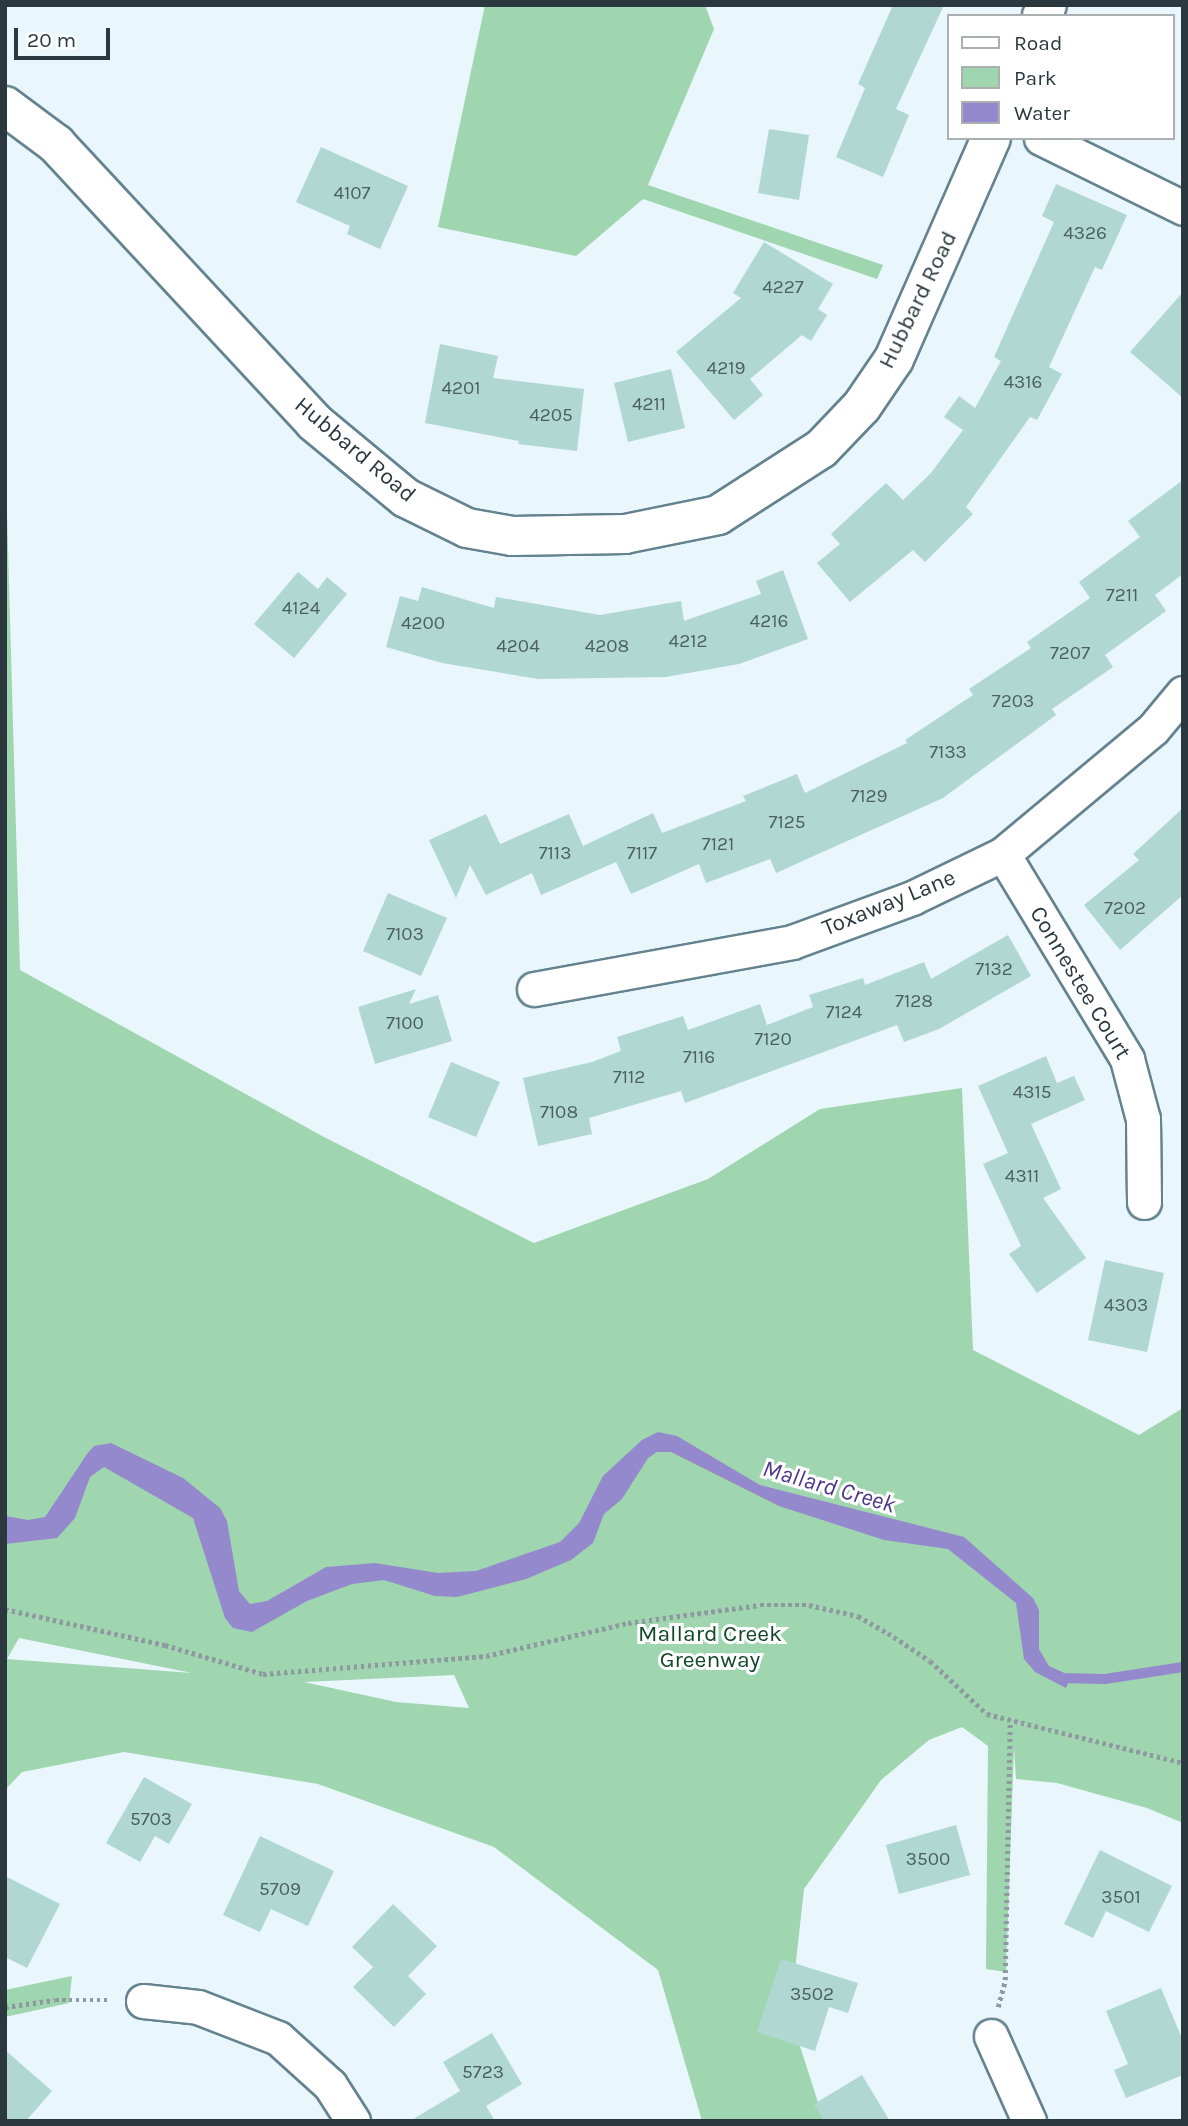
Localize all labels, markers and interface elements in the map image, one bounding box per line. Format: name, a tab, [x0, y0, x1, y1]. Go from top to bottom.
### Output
scale bar	[18, 14, 114, 58]
legend	[946, 14, 1174, 140]
text: 20 m	[27, 28, 76, 52]
text: Road	[1014, 31, 1062, 55]
text: Park	[1014, 66, 1057, 90]
text: Water	[1014, 101, 1070, 125]
house number: 4107	[333, 183, 371, 205]
house number: 4326	[1063, 223, 1107, 245]
street label: Hubbard Road	[873, 227, 963, 373]
house number: 4227	[762, 277, 804, 299]
house number: 4219	[707, 358, 745, 380]
house number: 4316	[1004, 372, 1042, 394]
house number: 4201	[441, 378, 481, 400]
street label: Hubbard Road	[289, 391, 421, 509]
house number: 4211	[632, 394, 666, 416]
house number: 4205	[529, 405, 573, 427]
house number: 7211	[1106, 585, 1138, 607]
house number: 4124	[282, 598, 320, 620]
house number: 4216	[750, 611, 788, 633]
house number: 4200	[401, 613, 445, 635]
house number: 4212	[669, 631, 707, 653]
house number: 4204	[496, 636, 540, 658]
house number: 4208	[585, 636, 629, 658]
house number: 7207	[1050, 643, 1090, 665]
house number: 7203	[992, 691, 1034, 713]
house number: 7133	[929, 742, 967, 764]
house number: 7129	[850, 786, 888, 808]
house number: 7125	[769, 812, 805, 834]
house number: 7121	[702, 834, 734, 856]
house number: 7113	[539, 843, 571, 865]
house number: 7117	[627, 843, 657, 865]
street label: Toxaway Lane	[818, 864, 960, 942]
house number: 7202	[1104, 898, 1146, 920]
street label: Connestee Court	[1023, 901, 1137, 1065]
house number: 7103	[386, 924, 424, 946]
house number: 7132	[975, 959, 1013, 981]
house number: 7128	[895, 991, 933, 1013]
house number: 7124	[826, 1002, 862, 1024]
house number: 7100	[386, 1013, 424, 1035]
house number: 7120	[754, 1029, 792, 1051]
house number: 7116	[683, 1047, 715, 1069]
house number: 7112	[613, 1067, 645, 1089]
house number: 4315	[1013, 1082, 1051, 1104]
house number: 7108	[540, 1102, 578, 1124]
house number: 4311	[1005, 1166, 1039, 1188]
house number: 4303	[1104, 1295, 1148, 1317]
water label: Mallard Creek	[759, 1454, 899, 1520]
park label: Mallard Creek Greenway	[638, 1620, 782, 1674]
house number: 5703	[130, 1809, 172, 1831]
house number: 3500	[906, 1849, 950, 1871]
house number: 5709	[259, 1879, 301, 1901]
house number: 3501	[1101, 1887, 1141, 1909]
house number: 3502	[790, 1984, 834, 2006]
house number: 5723	[462, 2062, 504, 2084]

